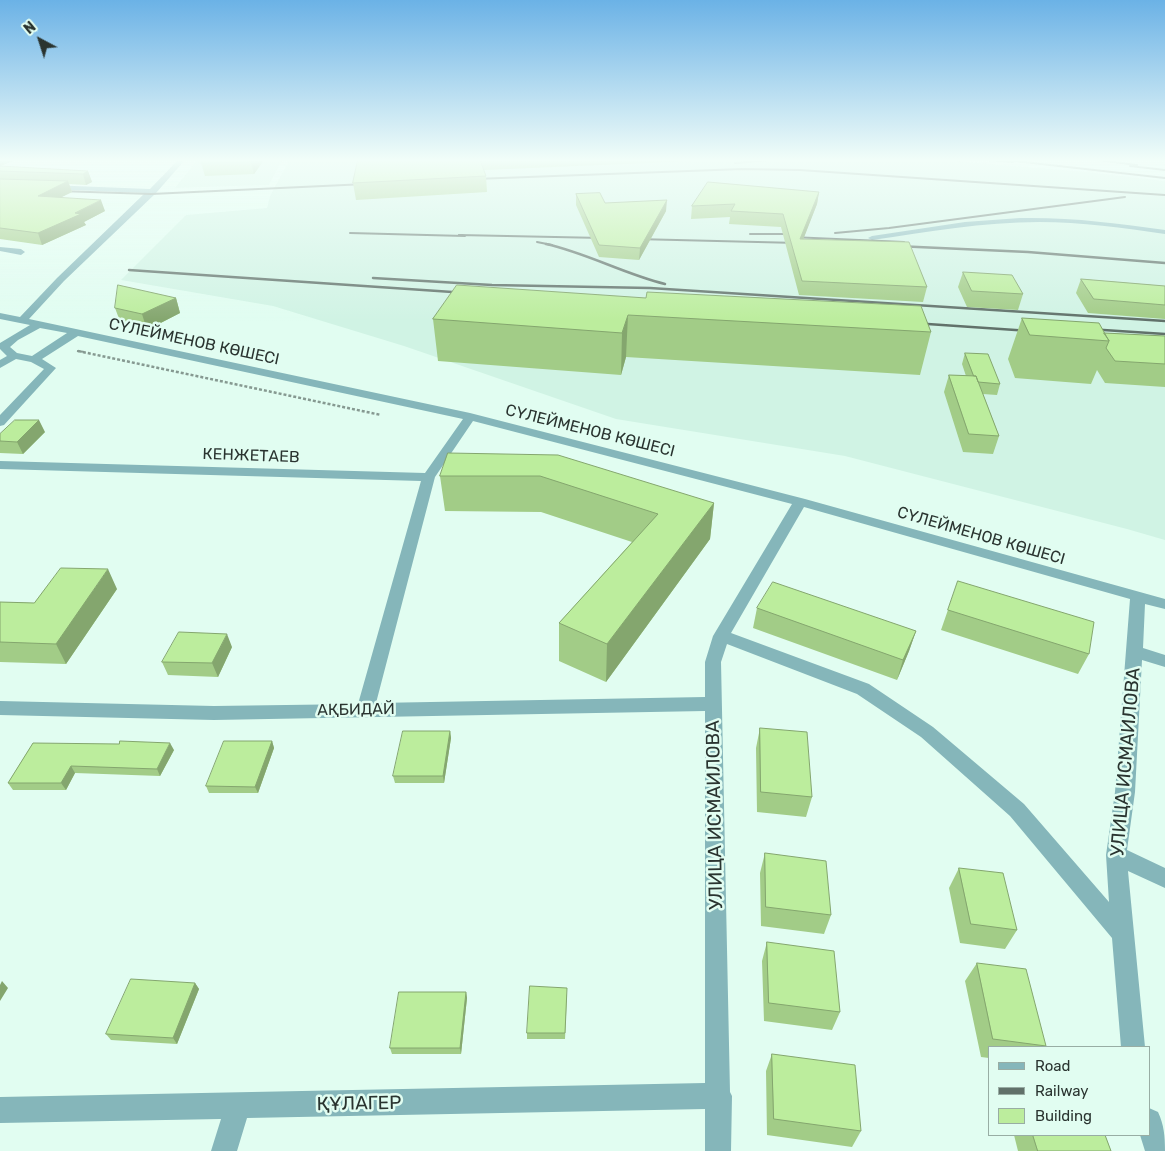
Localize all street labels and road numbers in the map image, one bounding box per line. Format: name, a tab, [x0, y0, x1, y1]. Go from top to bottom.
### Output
street label: СҮЛЕЙМЕНОВ КӨШЕСІ	[107, 315, 281, 369]
street label: СҮЛЕЙМЕНОВ КӨШЕСІ	[503, 401, 677, 461]
street label: КЕНЖЕТАЕВ	[202, 445, 300, 467]
street label: СҮЛЕЙМЕНОВ КӨШЕСІ	[895, 503, 1067, 569]
street label: УЛИЦА ИСМАИЛОВА	[1106, 666, 1146, 858]
street label: АҚБИДАЙ	[317, 700, 395, 720]
street label: УЛИЦА ИСМАИЛОВА	[702, 720, 728, 910]
street label: ҚҰЛАГЕР	[316, 1092, 402, 1116]

